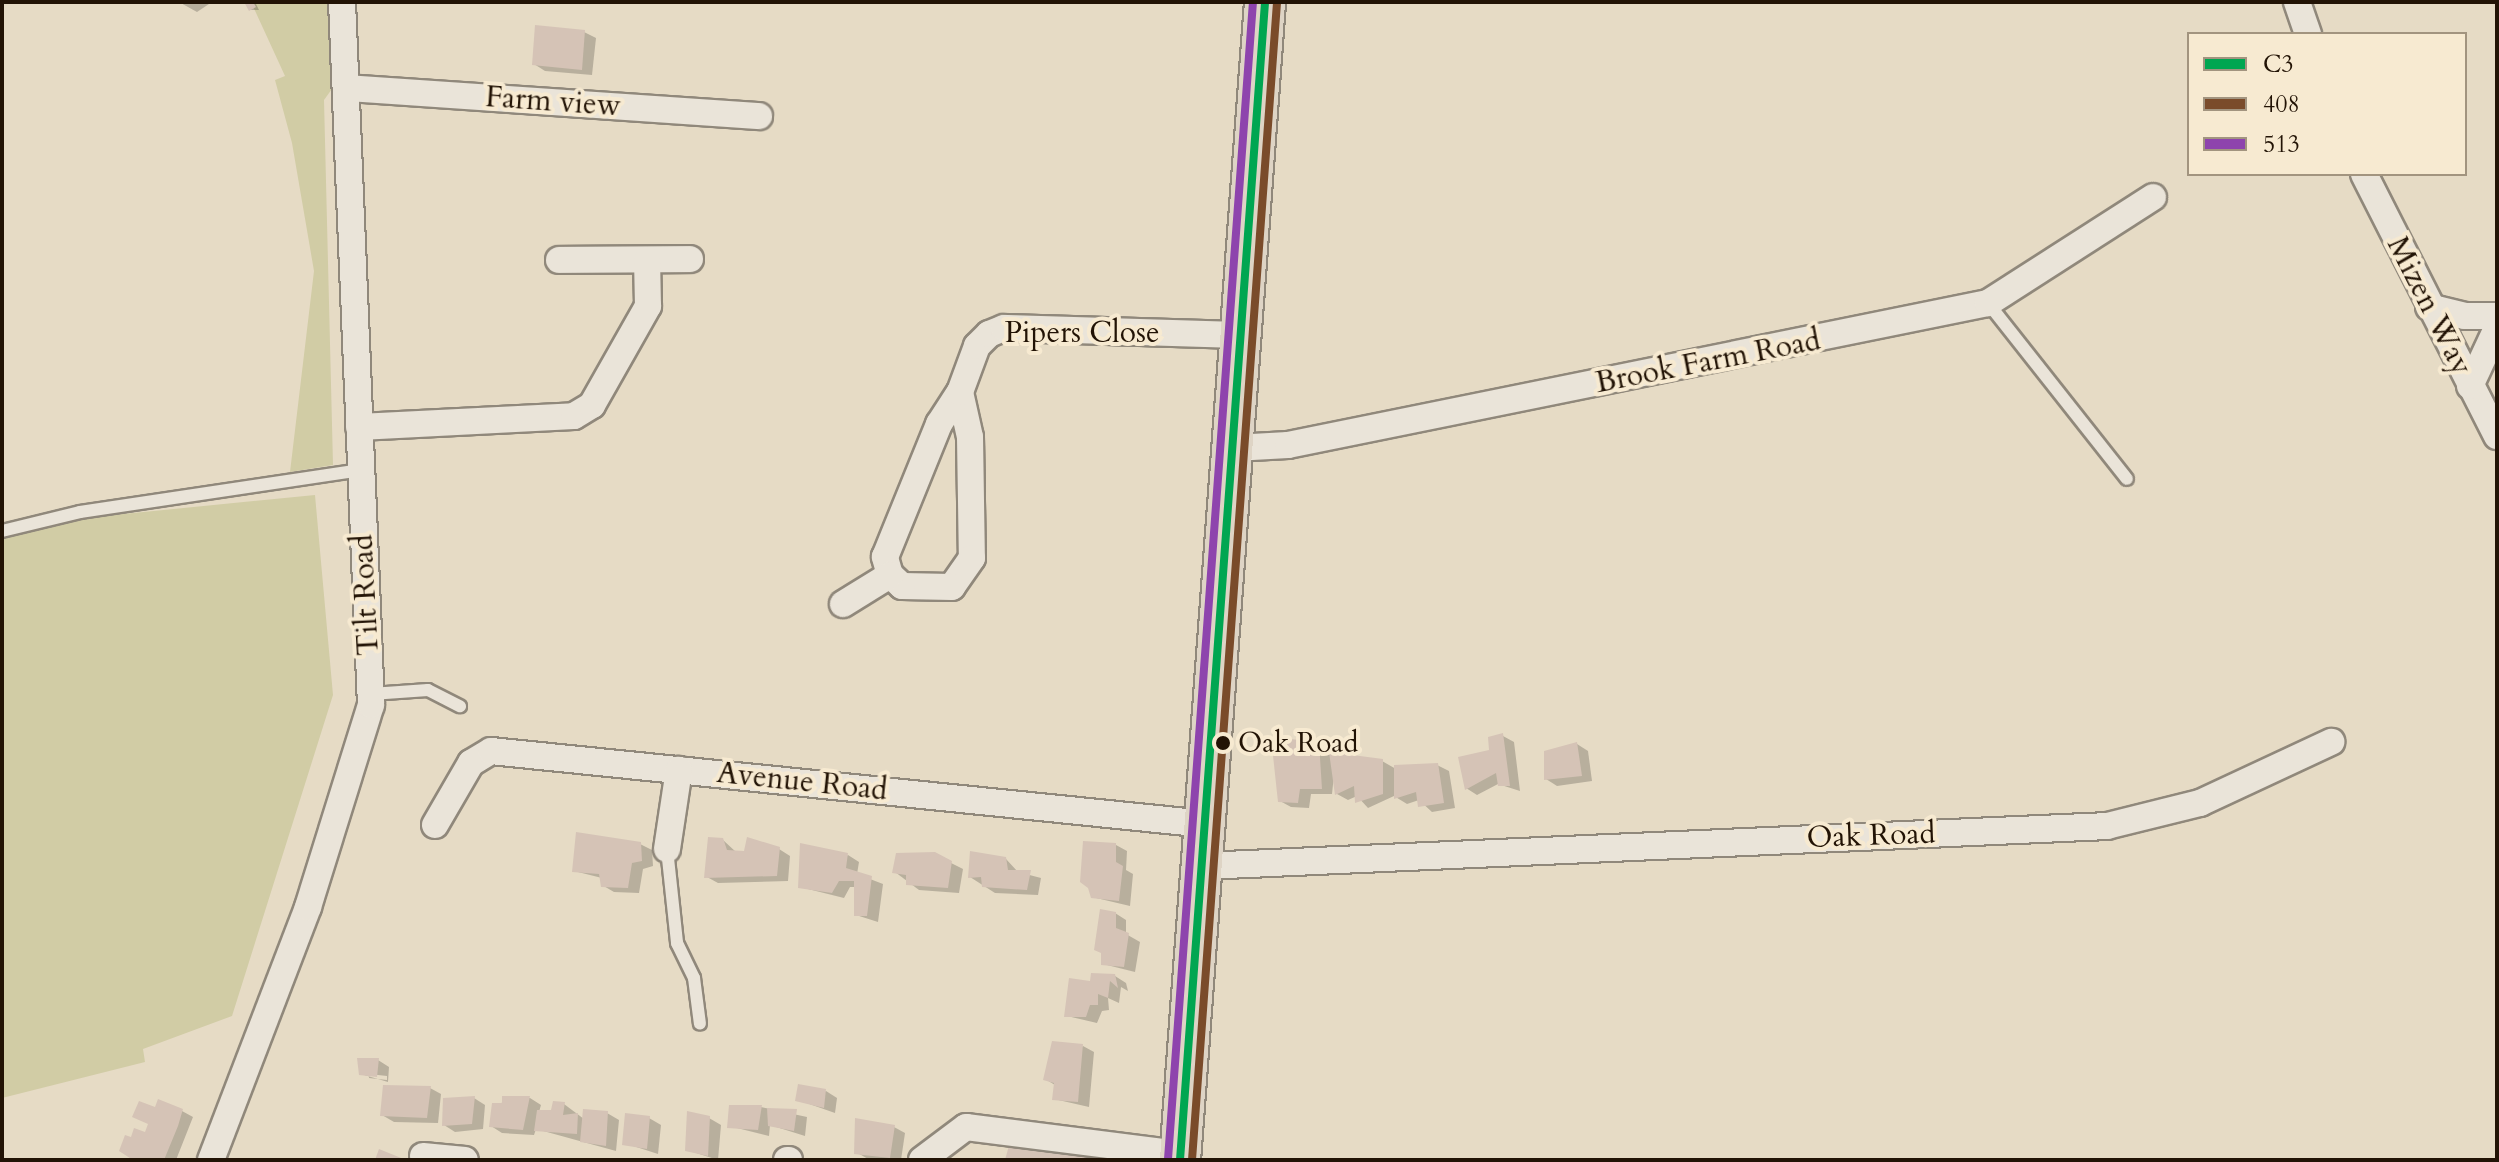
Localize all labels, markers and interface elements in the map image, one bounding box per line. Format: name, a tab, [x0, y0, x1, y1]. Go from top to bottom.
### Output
legend	[2187, 32, 2467, 176]
text: C3	[2263, 48, 2294, 81]
street label: Farm view	[484, 79, 622, 125]
text: 408	[2263, 88, 2300, 121]
text: 513	[2263, 128, 2300, 161]
street label: Mizen Way	[2379, 231, 2479, 381]
street label: Pipers Close	[1004, 315, 1160, 351]
street label: Brook Farm Road	[1593, 323, 1823, 401]
street label: Tilt Road	[345, 533, 387, 657]
place label: Oak Road	[1238, 726, 1358, 760]
marker: Oak Road	[1215, 735, 1231, 751]
street label: Avenue Road	[715, 755, 889, 809]
street label: Oak Road	[1806, 816, 1936, 856]

